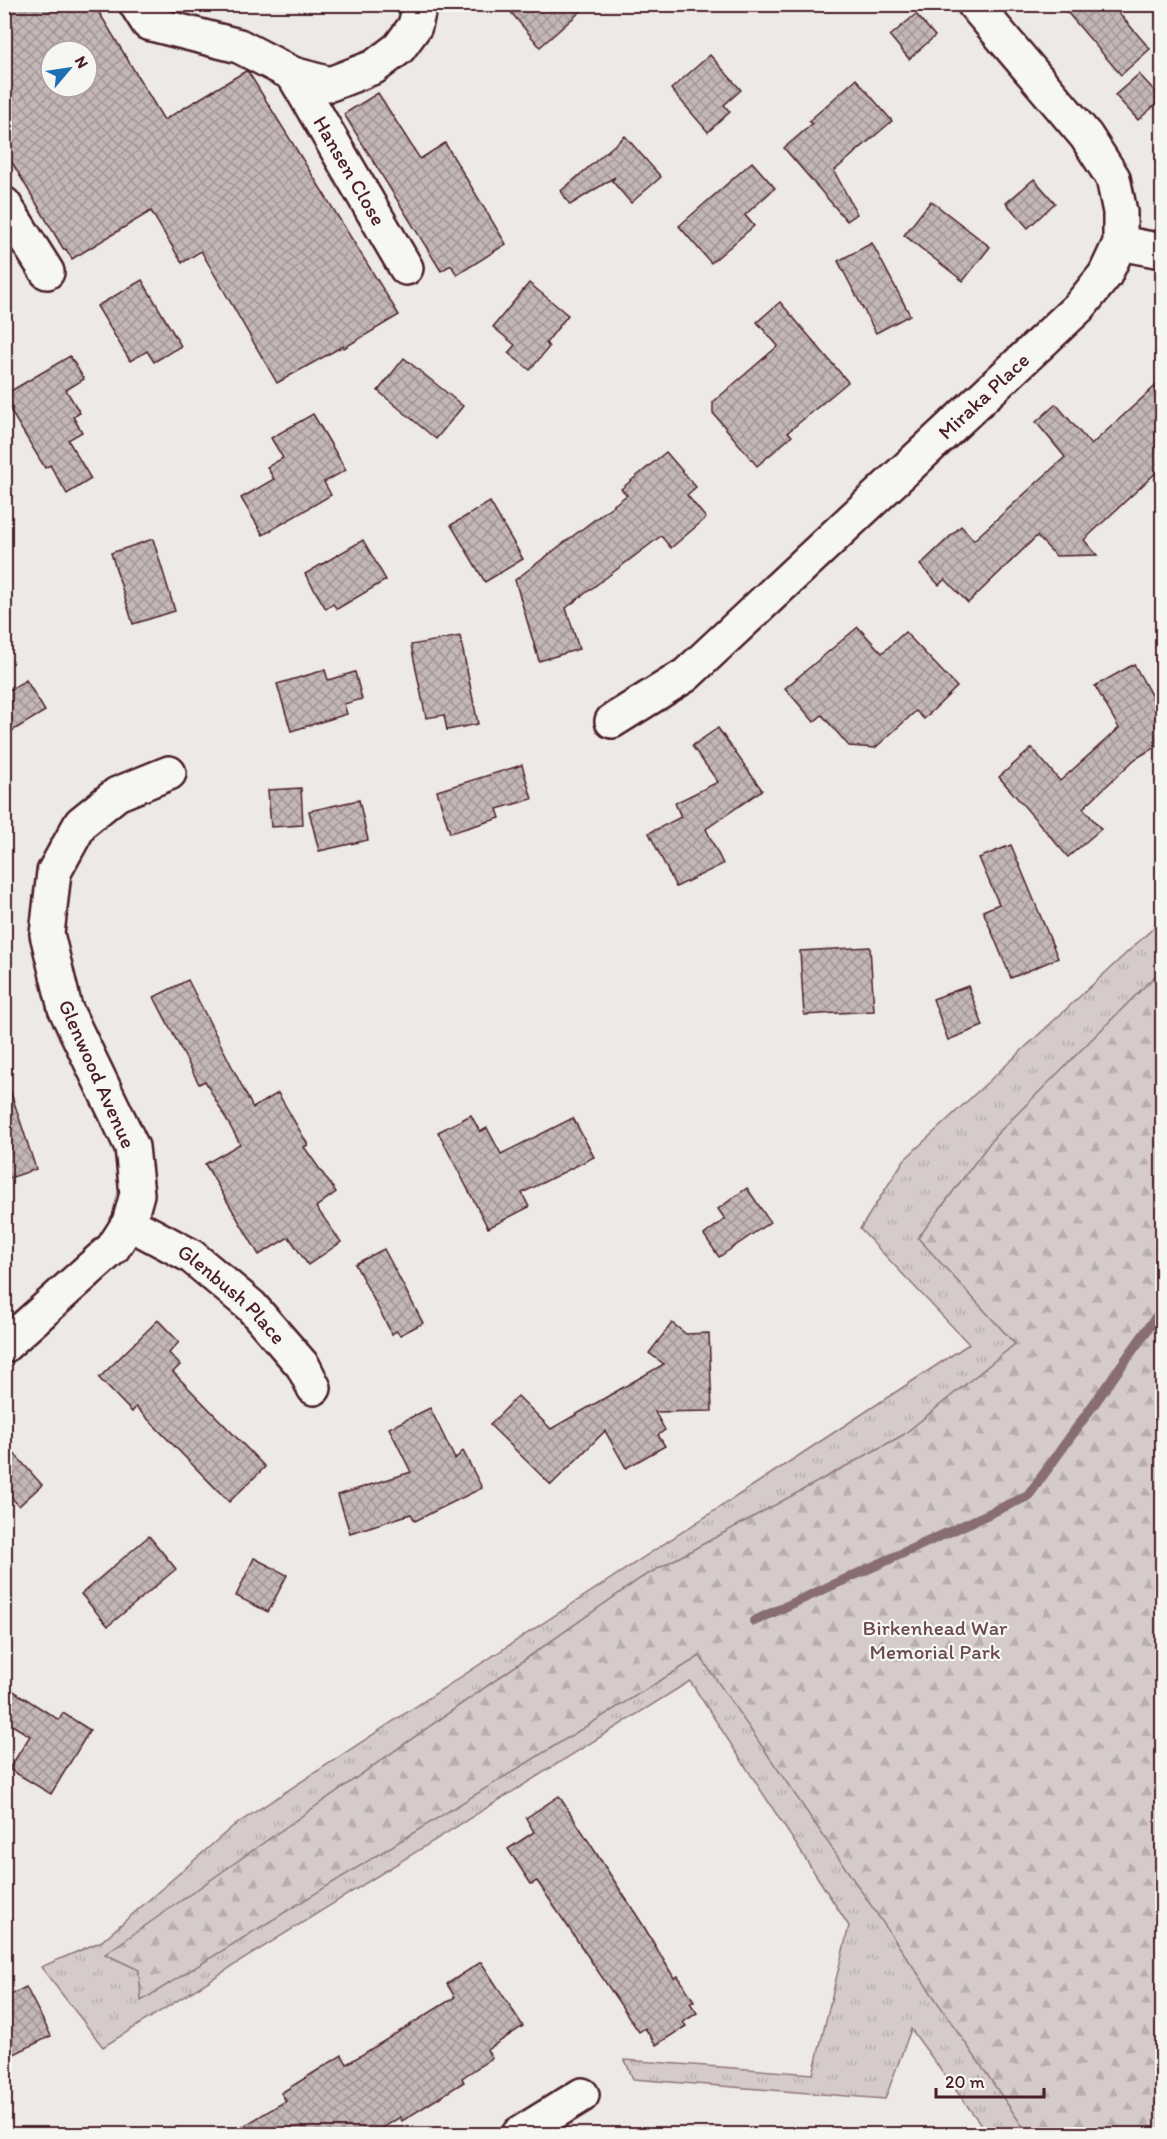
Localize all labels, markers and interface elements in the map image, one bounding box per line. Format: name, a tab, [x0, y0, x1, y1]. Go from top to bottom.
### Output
north arrow	[39, 39, 99, 99]
text: N	[71, 53, 93, 71]
street label: Hansen Close	[308, 111, 392, 230]
street label: Miraka Place	[933, 347, 1034, 445]
street label: Glenwood Avenue	[53, 996, 141, 1152]
street label: Glenbush Place	[174, 1238, 291, 1349]
park label: Birkenhead War Memorial Park	[863, 1615, 1008, 1664]
scale bar	[936, 2061, 1044, 2099]
text: 20 m	[945, 2071, 985, 2093]

